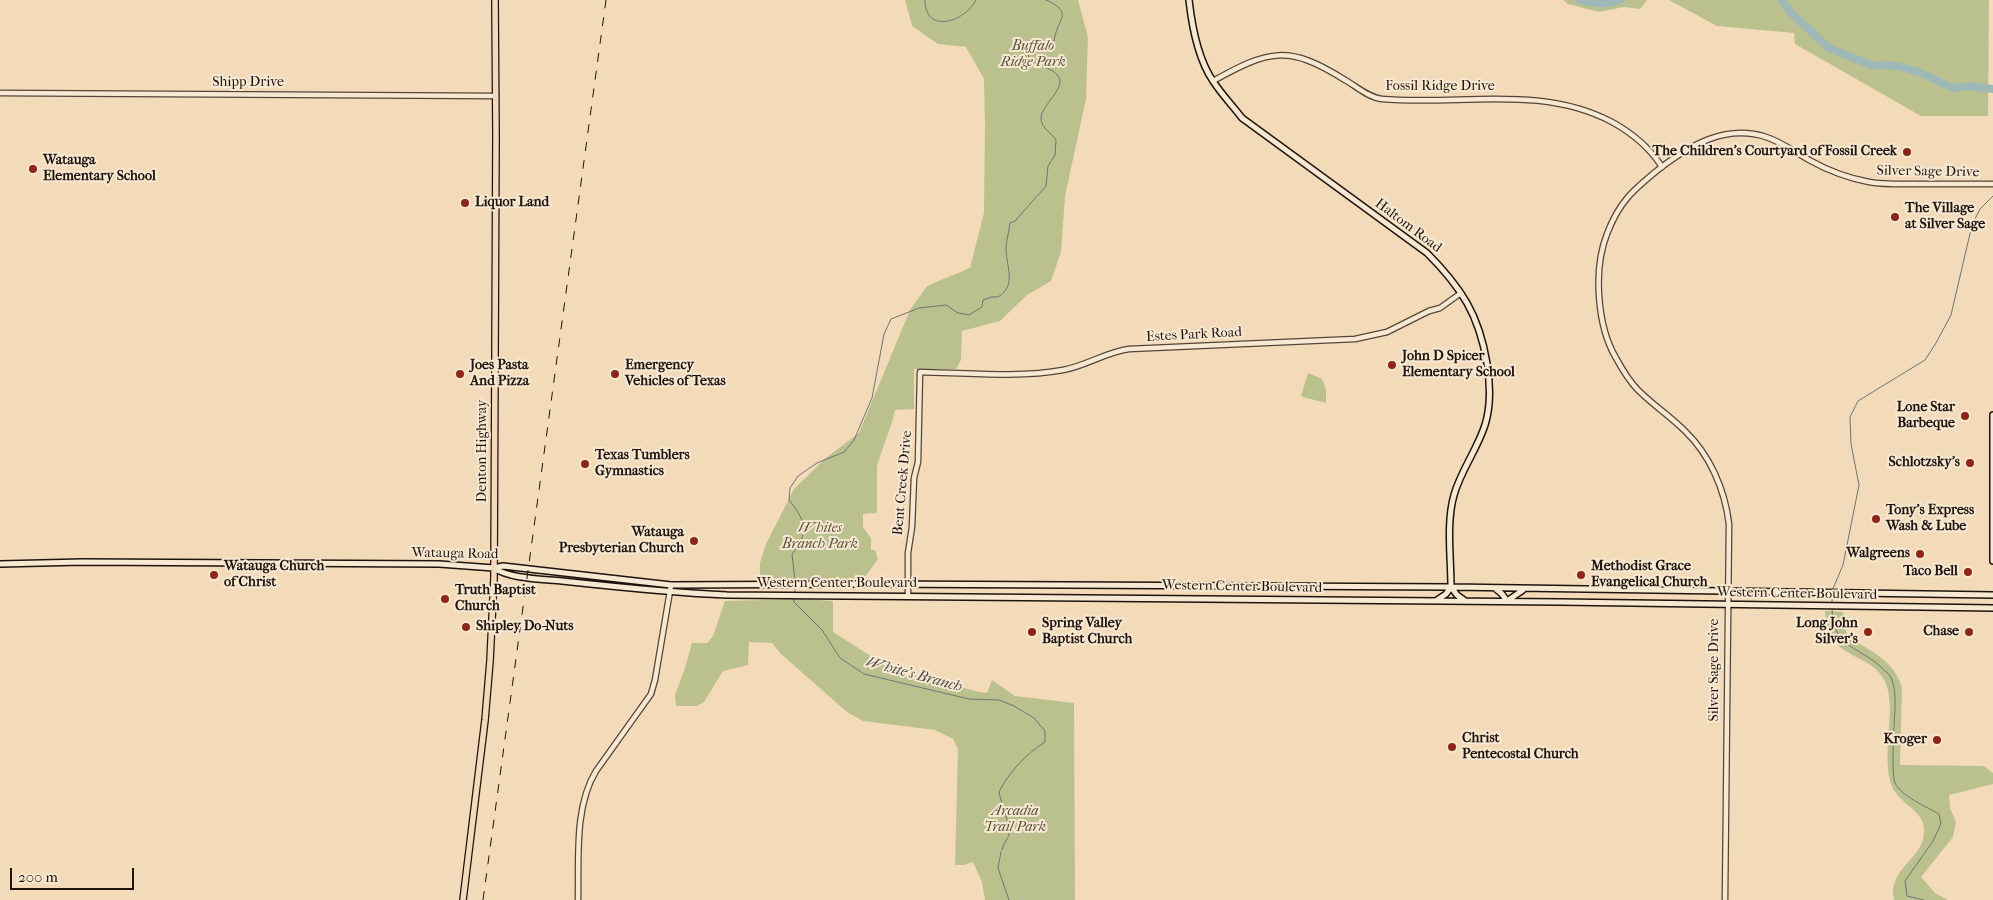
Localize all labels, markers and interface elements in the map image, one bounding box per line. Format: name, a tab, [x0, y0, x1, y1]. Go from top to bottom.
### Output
park label: Buffalo Ridge Park	[1000, 39, 1066, 72]
street label: Shipp Drive	[212, 75, 284, 91]
street label: Fossil Ridge Drive	[1385, 79, 1495, 95]
place label: The Children's Courtyard of Fossil Creek	[1653, 144, 1897, 160]
marker: The Children's Courtyard of Fossil Creek	[1901, 146, 1913, 158]
place label: Watauga Elementary School	[43, 153, 156, 186]
marker: Watauga Elementary School	[27, 163, 39, 175]
street label: Silver Sage Drive	[1876, 163, 1980, 181]
place label: Liquor Land	[475, 195, 549, 211]
street label: Haltom Road	[1371, 195, 1445, 257]
marker: Liquor Land	[459, 197, 471, 209]
place label: The Village at Silver Sage	[1905, 201, 1985, 233]
marker: The Village at Silver Sage	[1889, 211, 1901, 223]
street label: Estes Park Road	[1146, 324, 1242, 346]
place label: John D Spicer Elementary School	[1402, 349, 1515, 382]
place label: Joes Pasta And Pizza	[470, 358, 529, 391]
place label: Emergency Vehicles of Texas	[625, 358, 726, 391]
marker: John D Spicer Elementary School	[1386, 359, 1398, 371]
marker: Joes Pasta And Pizza	[454, 368, 466, 380]
marker: Emergency Vehicles of Texas	[609, 368, 621, 380]
street label: Denton Highway	[475, 400, 491, 502]
place label: Lone Star Barbeque	[1897, 400, 1955, 432]
marker: Lone Star Barbeque	[1959, 410, 1971, 422]
street label: Bent Creek Drive	[890, 430, 916, 536]
place label: Texas Tumblers Gymnastics	[595, 448, 690, 481]
place label: Schlotzsky's	[1889, 455, 1960, 471]
marker: Schlotzsky's	[1964, 457, 1976, 469]
marker: Texas Tumblers Gymnastics	[579, 458, 591, 470]
place label: Tony's Express Wash & Lube	[1886, 503, 1974, 536]
marker: Tony's Express Wash & Lube	[1870, 513, 1882, 525]
park label: Whites Branch Park	[782, 521, 858, 554]
place label: Watauga Presbyterian Church	[559, 525, 684, 558]
marker: Watauga Presbyterian Church	[688, 535, 700, 547]
street label: Watauga Road	[411, 545, 499, 563]
place label: Walgreens	[1846, 546, 1910, 562]
marker: Walgreens	[1914, 548, 1926, 560]
place label: Watauga Church of Christ	[224, 559, 324, 592]
place label: Methodist Grace Evangelical Church	[1591, 559, 1707, 592]
place label: Taco Bell	[1903, 564, 1958, 580]
marker: Taco Bell	[1962, 566, 1974, 578]
marker: Watauga Church of Christ	[208, 569, 220, 581]
marker: Methodist Grace Evangelical Church	[1575, 569, 1587, 581]
street label: Western Center Boulevard	[757, 576, 917, 592]
street label: Western Center Boulevard	[1162, 577, 1322, 597]
place label: Truth Baptist Church	[455, 583, 536, 616]
street label: Western Center Boulevard	[1717, 584, 1877, 604]
marker: Truth Baptist Church	[439, 593, 451, 605]
place label: Spring Valley Baptist Church	[1042, 616, 1132, 648]
place label: Long John Silver's	[1796, 616, 1858, 648]
place label: Shipley Do-Nuts	[476, 619, 573, 635]
street label: Silver Sage Drive	[1707, 619, 1723, 721]
marker: Shipley Do-Nuts	[460, 621, 472, 633]
place label: Chase	[1923, 624, 1959, 640]
marker: Spring Valley Baptist Church	[1026, 626, 1038, 638]
marker: Long John Silver's	[1862, 626, 1874, 638]
marker: Chase	[1963, 626, 1975, 638]
water label: White's Branch	[864, 654, 964, 696]
place label: Christ Pentecostal Church	[1462, 731, 1579, 764]
place label: Kroger	[1883, 732, 1927, 748]
marker: Kroger	[1931, 734, 1943, 746]
marker: Christ Pentecostal Church	[1446, 741, 1458, 753]
park label: Arcadia Trail Park	[984, 804, 1046, 836]
scale bar	[12, 858, 136, 890]
text: 200 m	[18, 868, 58, 886]

